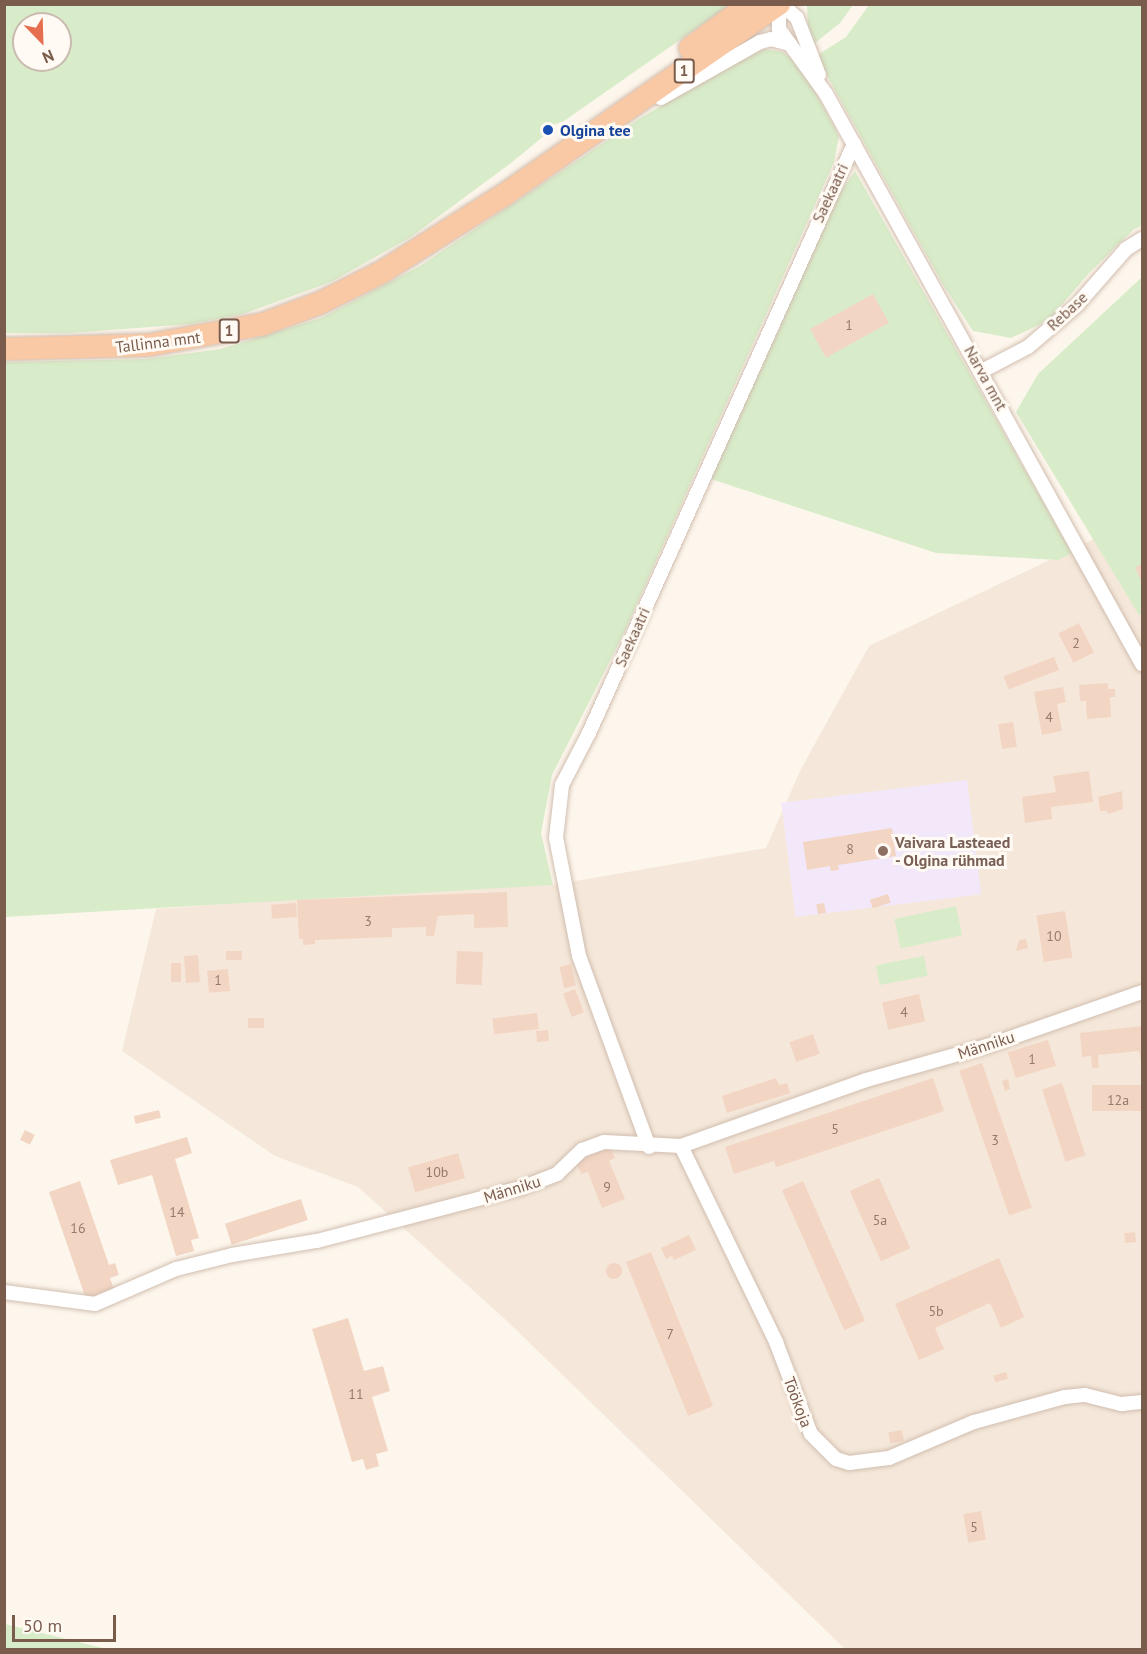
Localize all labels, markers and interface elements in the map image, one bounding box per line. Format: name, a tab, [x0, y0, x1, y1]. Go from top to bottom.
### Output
north arrow	[12, 12, 72, 72]
text: N	[40, 45, 57, 68]
road number: 1	[674, 59, 694, 83]
place label: Olgina tee	[560, 120, 631, 140]
marker: Olgina tee	[541, 123, 555, 137]
street label: Saekaatri	[808, 160, 852, 226]
street label: Rebase	[1043, 288, 1091, 334]
house number: 1	[845, 317, 853, 333]
road number: 1	[218, 319, 240, 343]
street label: Tallinna mnt	[114, 327, 202, 357]
street label: Narva mnt	[960, 342, 1012, 414]
street label: Saekaatri	[610, 604, 654, 670]
house number: 2	[1072, 635, 1080, 651]
house number: 4	[1045, 709, 1053, 725]
place label: Vaivara Lasteaed - Olgina rühmad	[895, 832, 1010, 870]
house number: 8	[846, 841, 854, 857]
marker: Vaivara Lasteaed - Olgina rühmad	[876, 844, 890, 858]
house number: 3	[364, 913, 372, 929]
house number: 10	[1046, 928, 1062, 944]
house number: 1	[214, 972, 222, 988]
house number: 4	[900, 1004, 908, 1020]
street label: Männiku	[955, 1027, 1017, 1063]
house number: 1	[1028, 1051, 1036, 1067]
house number: 12a	[1107, 1092, 1129, 1108]
house number: 5	[831, 1121, 839, 1137]
house number: 3	[991, 1132, 999, 1148]
house number: 10b	[426, 1164, 448, 1180]
street label: Männiku	[481, 1171, 543, 1207]
house number: 9	[603, 1179, 611, 1195]
house number: 14	[169, 1204, 185, 1220]
house number: 5a	[873, 1212, 887, 1228]
house number: 16	[70, 1220, 86, 1236]
house number: 5b	[928, 1303, 944, 1319]
house number: 7	[666, 1326, 674, 1342]
street label: Töökoja	[780, 1374, 816, 1430]
house number: 11	[348, 1386, 364, 1402]
house number: 5	[970, 1519, 978, 1535]
scale bar	[15, 1603, 118, 1641]
text: 50 m	[23, 1614, 62, 1637]

